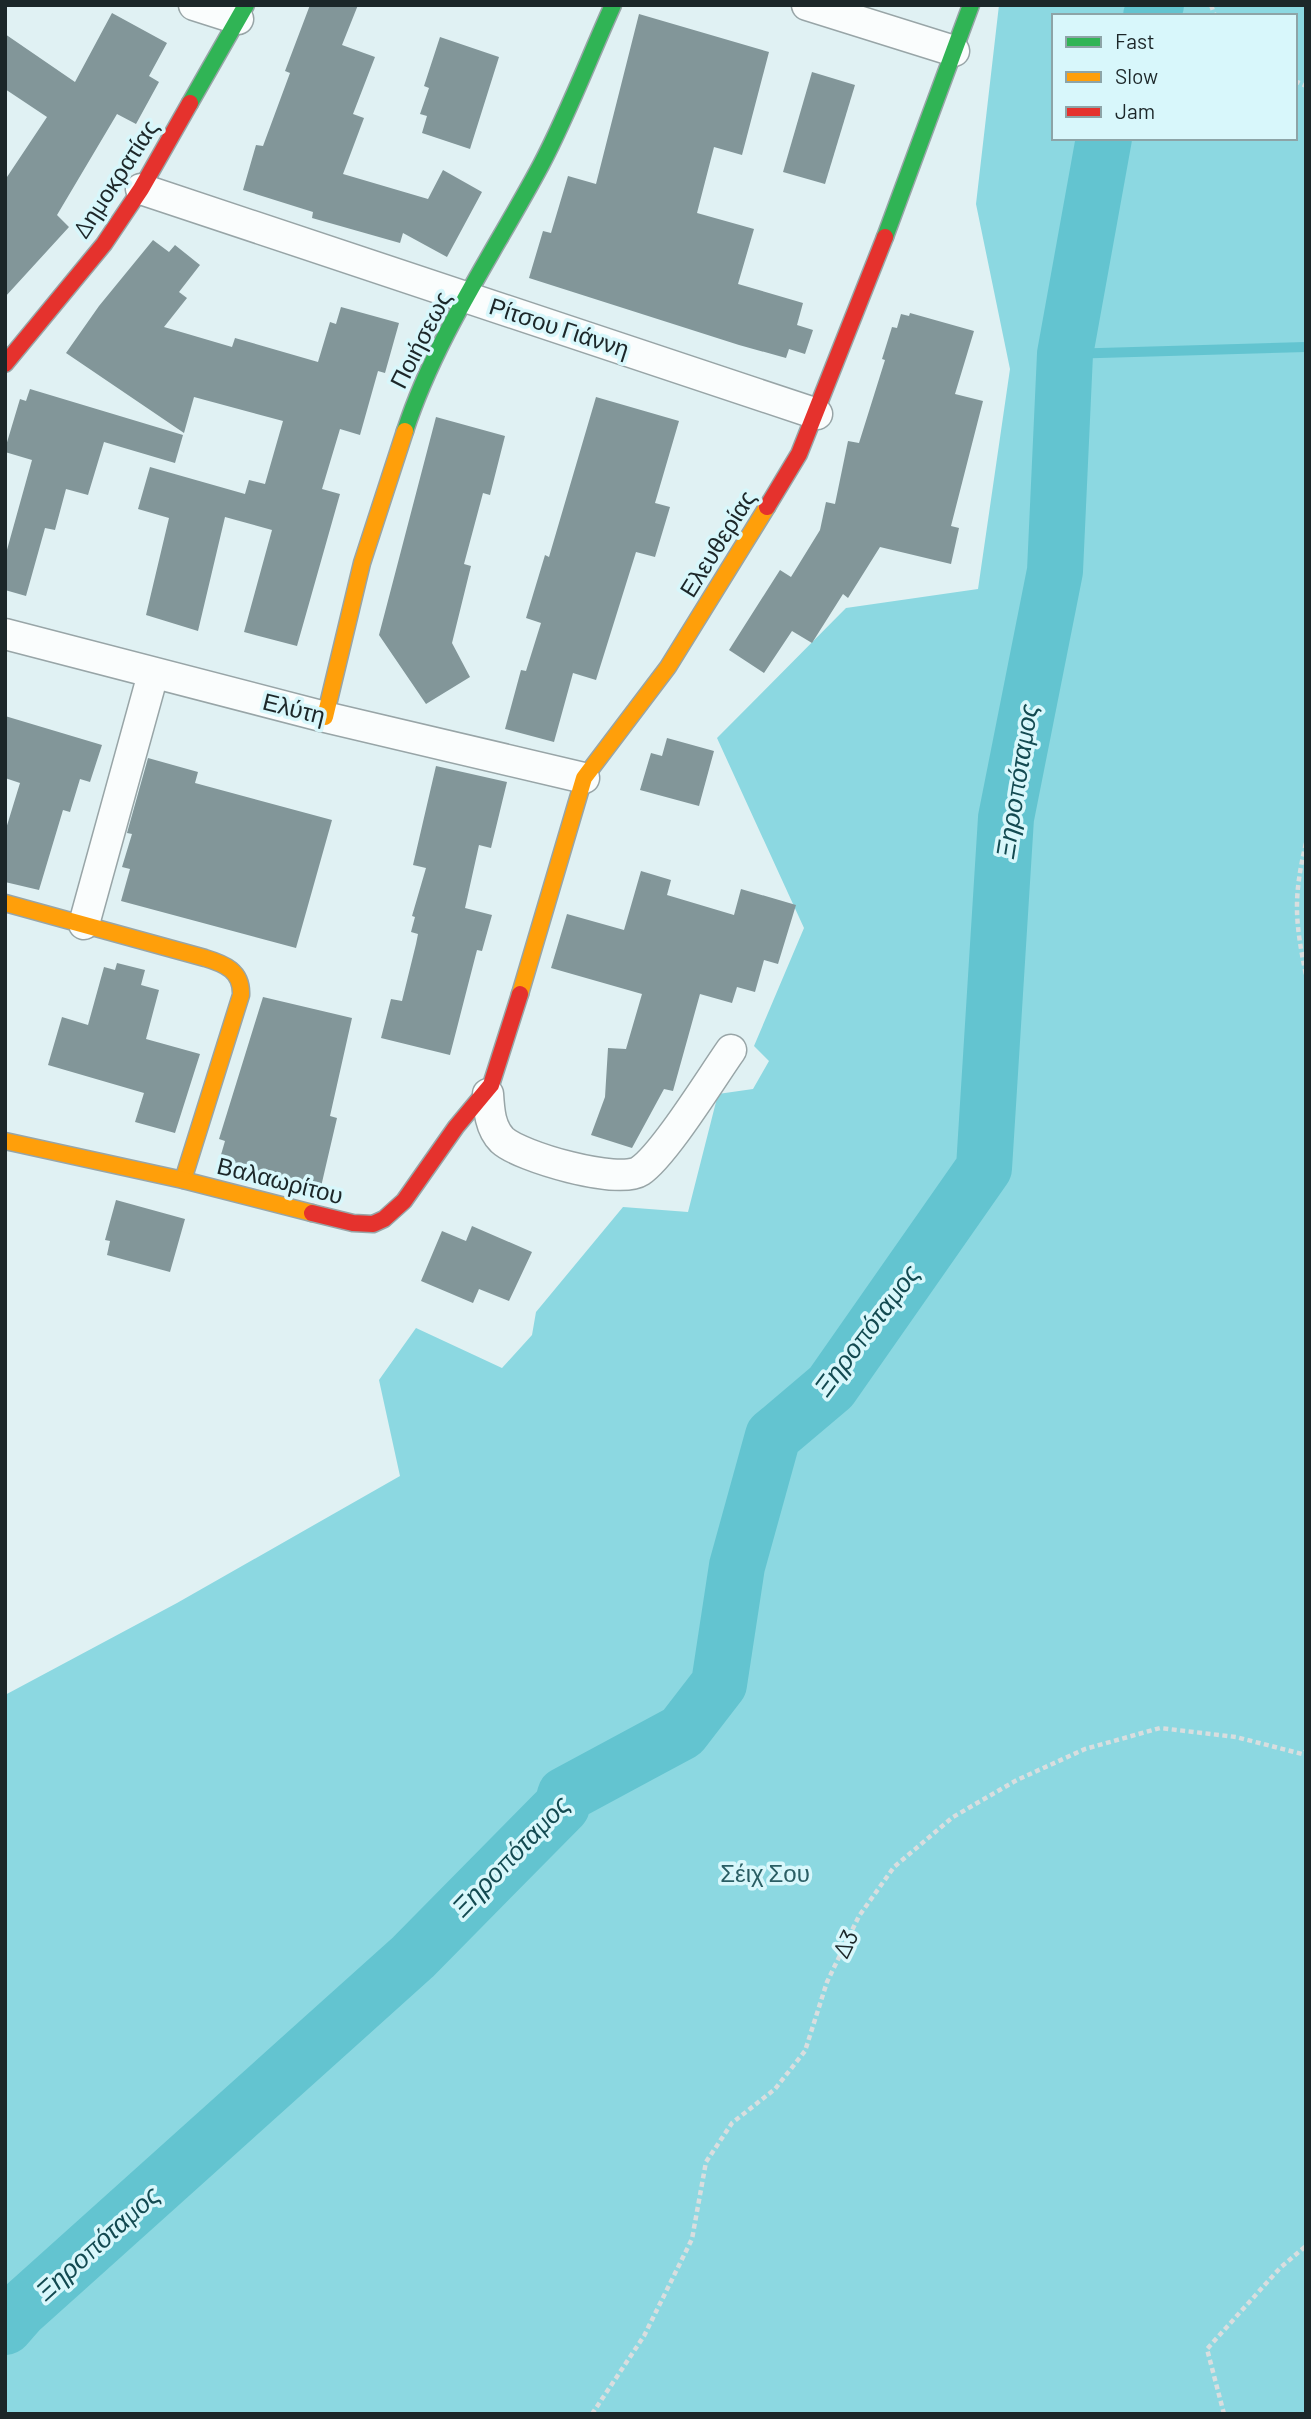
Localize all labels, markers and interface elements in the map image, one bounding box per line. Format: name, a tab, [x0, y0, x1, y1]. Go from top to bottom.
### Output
legend	[1052, 14, 1297, 140]
text: Fast	[1115, 28, 1155, 53]
text: Slow	[1115, 63, 1158, 88]
text: Jam	[1115, 98, 1155, 123]
street label: Δημοκρατίας	[66, 114, 164, 243]
street label: Ποιήσεως	[383, 286, 456, 393]
street label: Ρίτσου Γιάννη	[486, 290, 633, 363]
street label: Ελευθερίας	[673, 485, 761, 602]
street label: Ελύτη	[260, 686, 329, 729]
water label: Ξηροπόταμος	[988, 701, 1043, 861]
street label: Βαλαωρίτου	[214, 1150, 346, 1209]
water label: Ξηροπόταμος	[806, 1257, 925, 1401]
water label: Ξηροπόταμος	[444, 1788, 575, 1923]
park label: Σέιχ Σου	[720, 1858, 810, 1887]
street label: Δ3	[826, 1925, 864, 1962]
water label: Ξηροπόταμος	[28, 2178, 166, 2306]

